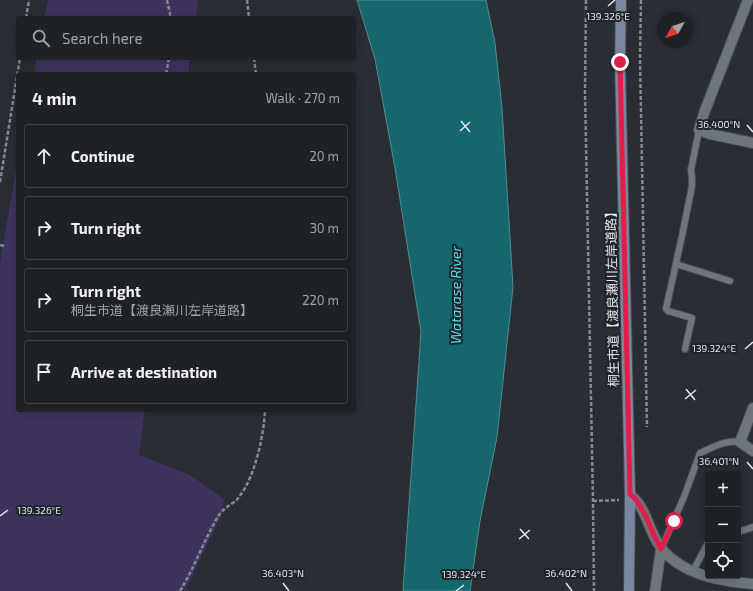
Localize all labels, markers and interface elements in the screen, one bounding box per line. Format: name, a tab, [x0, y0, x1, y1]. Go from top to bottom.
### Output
text: 139.326°E	[586, 10, 630, 22]
north arrow	[657, 12, 693, 48]
search box	[16, 16, 356, 60]
icon: search	[30, 27, 52, 49]
text: Search here	[62, 29, 143, 47]
route end	[611, 53, 629, 71]
text: 4 min	[32, 88, 76, 108]
text: Walk · 270 m	[265, 90, 340, 106]
text: 36.400°N	[698, 118, 740, 130]
icon: ahead	[33, 145, 55, 167]
text: Continue	[71, 147, 134, 165]
text: 20 m	[310, 148, 339, 164]
street label: 桐生市道【渡良瀬川左岸道路】	[602, 205, 622, 387]
icon: right	[33, 217, 55, 239]
text: Turn right	[71, 219, 141, 237]
text: 30 m	[310, 220, 339, 236]
water label: Watarase River	[447, 246, 464, 344]
text: Turn right	[71, 282, 141, 300]
icon: right	[33, 289, 55, 311]
text: 220 m	[302, 292, 339, 308]
text: 桐生市道【渡良瀬川左岸道路】	[71, 302, 253, 318]
text: 139.324°E	[692, 342, 736, 354]
icon: arrive	[33, 361, 55, 383]
text: Arrive at destination	[71, 363, 217, 381]
text: 36.401°N	[699, 455, 739, 467]
map controls	[705, 471, 741, 579]
button: +	[705, 471, 741, 507]
text: 139.326°E	[17, 504, 61, 516]
button: −	[705, 507, 741, 543]
route start	[665, 512, 683, 530]
button: locate	[705, 543, 741, 579]
text: 36.403°N	[262, 567, 304, 579]
text: 36.402°N	[545, 567, 587, 579]
text: 139.324°E	[442, 568, 486, 580]

